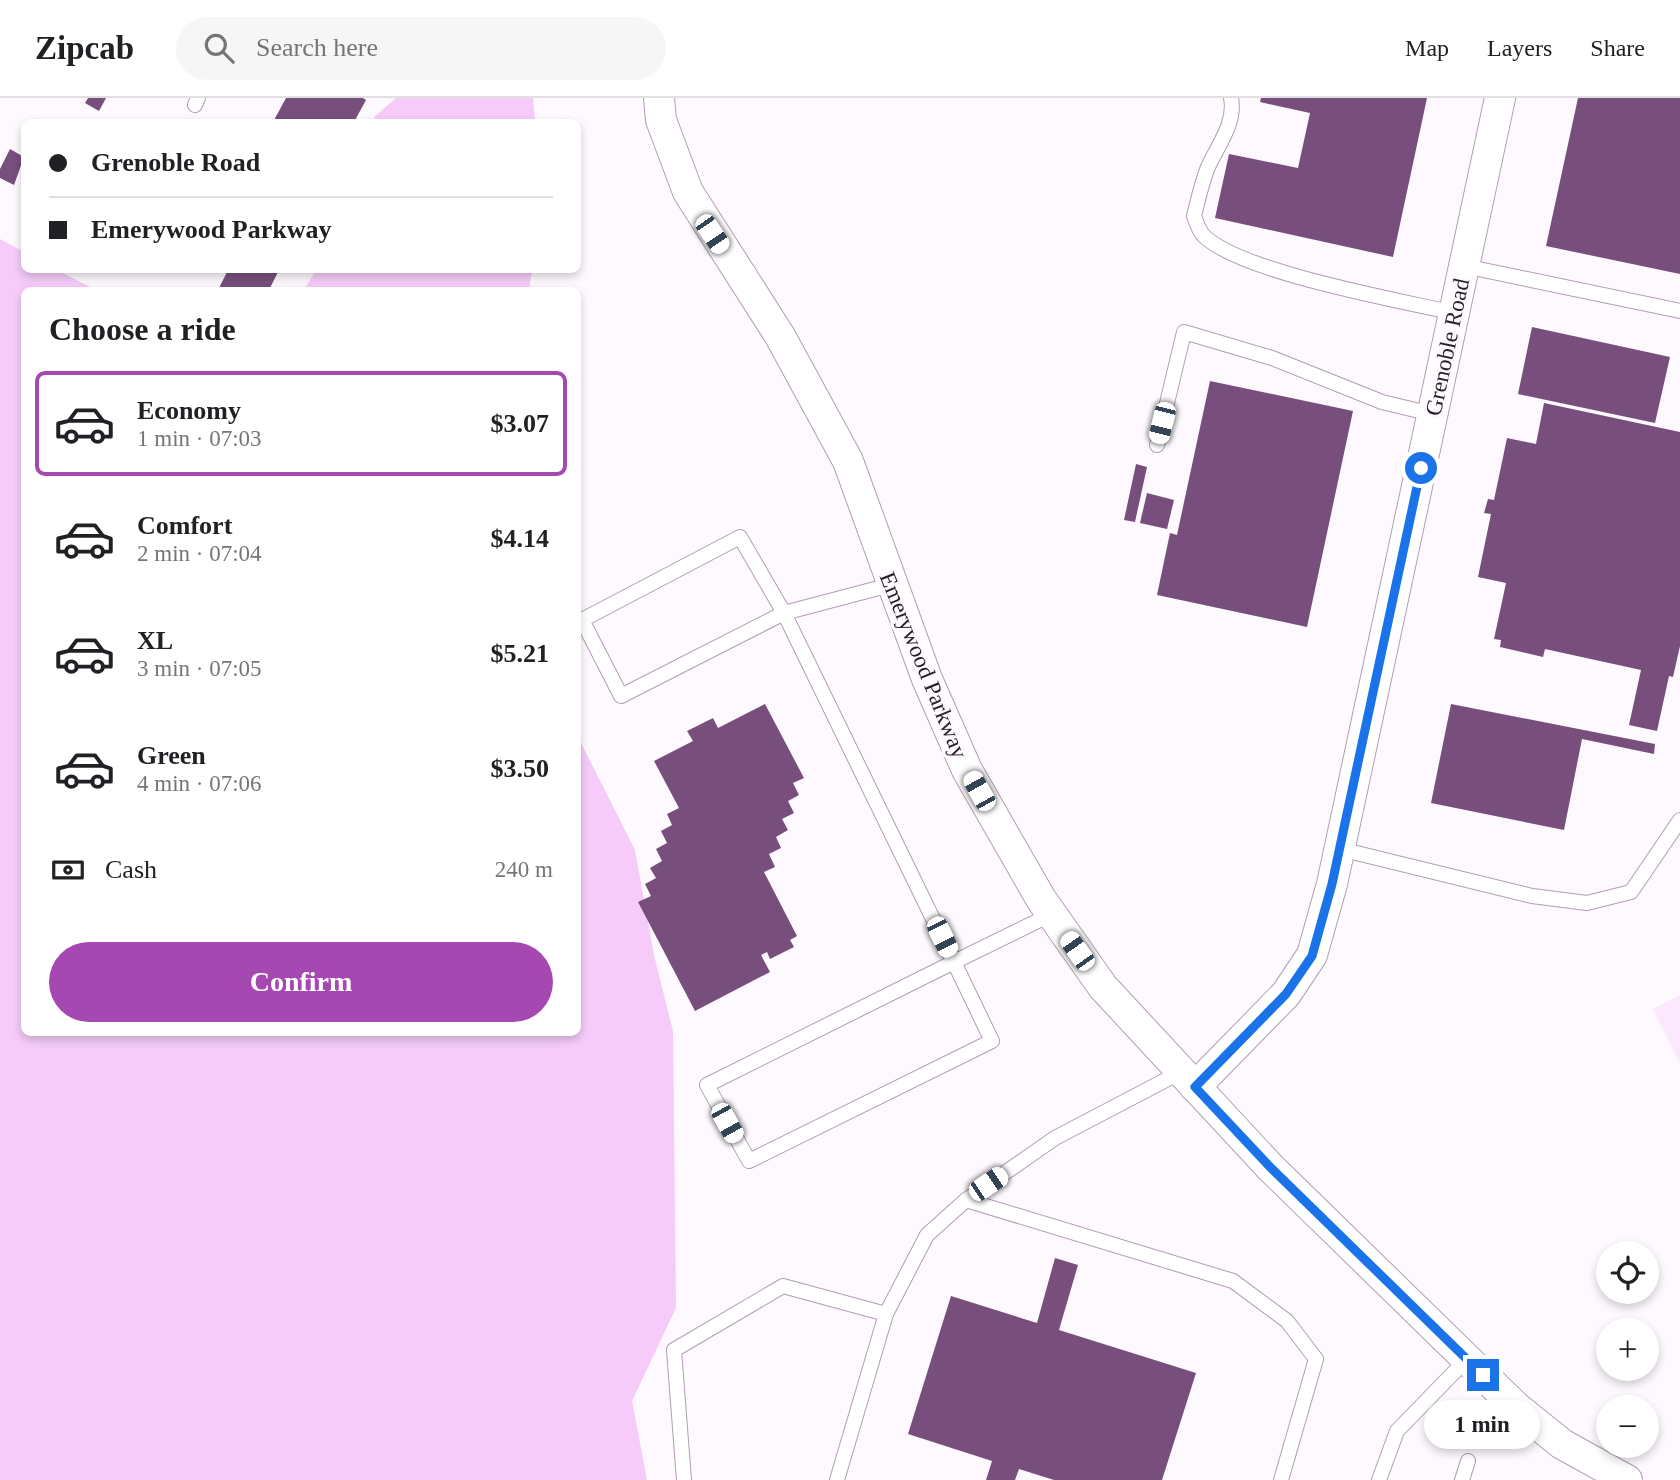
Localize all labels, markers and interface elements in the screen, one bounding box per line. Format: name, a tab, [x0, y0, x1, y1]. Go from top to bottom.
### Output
search box	[176, 17, 666, 80]
icon: search	[200, 29, 238, 67]
text: Zipcab	[35, 30, 134, 66]
text: Search here	[256, 33, 378, 62]
text: Map	[1405, 35, 1449, 61]
text: Layers	[1487, 35, 1552, 61]
text: Share	[1590, 35, 1645, 61]
text: Grenoble Road	[91, 148, 260, 177]
car	[692, 211, 733, 257]
text: Emerywood Parkway	[91, 215, 331, 244]
street label: Grenoble Road	[1421, 276, 1474, 418]
text: Choose a ride	[49, 311, 236, 347]
icon: car	[53, 392, 116, 455]
text: Economy	[137, 396, 241, 425]
car	[1147, 400, 1178, 446]
text: $3.07	[491, 409, 549, 438]
text: 1 min · 07:03	[137, 426, 262, 451]
route start	[1405, 452, 1437, 484]
icon: car	[53, 507, 116, 570]
text: Comfort	[137, 511, 232, 540]
text: $4.14	[491, 524, 549, 553]
text: 2 min · 07:04	[137, 541, 262, 566]
street label: Emerywood Parkway	[875, 568, 973, 762]
icon: car	[53, 622, 116, 685]
text: XL	[137, 626, 173, 655]
text: $5.21	[491, 639, 549, 668]
text: 3 min · 07:05	[137, 656, 262, 681]
icon: car	[53, 737, 116, 800]
text: Green	[137, 741, 206, 770]
text: $3.50	[491, 754, 549, 783]
car	[960, 768, 999, 814]
text: 4 min · 07:06	[137, 771, 262, 796]
icon: cash	[49, 851, 87, 889]
text: Cash	[105, 855, 157, 884]
text: 240 m	[495, 857, 553, 882]
car	[924, 914, 961, 960]
car	[1057, 928, 1098, 974]
button: Confirm	[49, 942, 553, 1022]
car	[708, 1100, 747, 1146]
car	[965, 1164, 1012, 1204]
map controls	[1596, 1241, 1659, 1458]
button: locate	[1596, 1241, 1659, 1304]
button: +	[1596, 1318, 1659, 1381]
route end	[1467, 1359, 1499, 1391]
button: −	[1596, 1395, 1659, 1458]
callout: 1 min	[1425, 1400, 1541, 1448]
text: 1 min	[1454, 1412, 1510, 1437]

